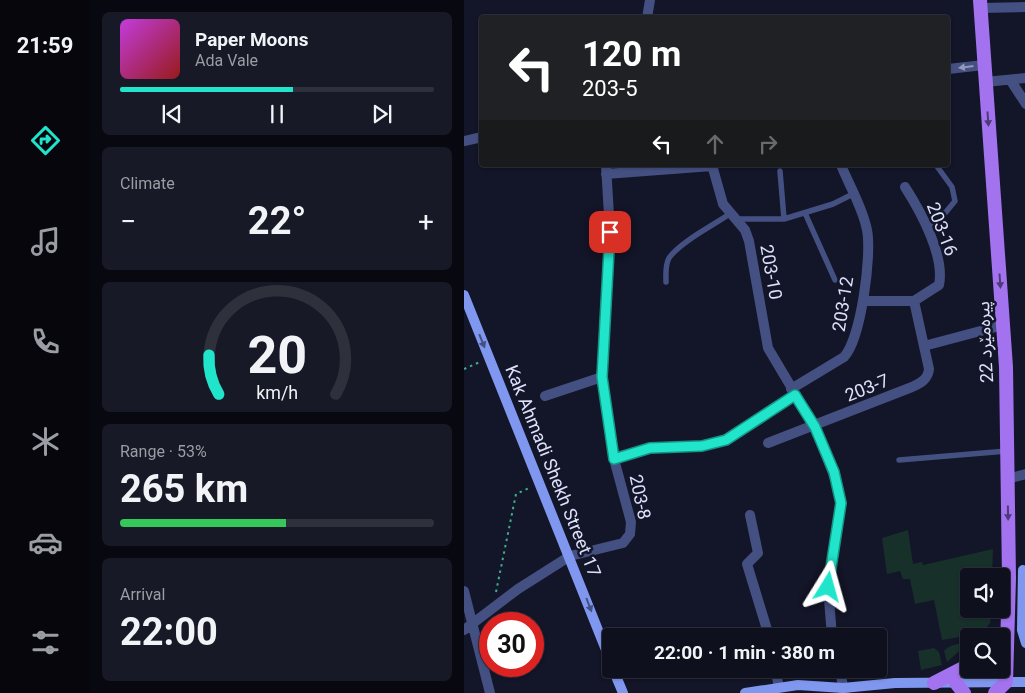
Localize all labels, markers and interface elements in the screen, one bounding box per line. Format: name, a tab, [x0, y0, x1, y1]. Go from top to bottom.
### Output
text: Paper Moons	[195, 28, 308, 51]
text: 21:59	[17, 33, 73, 58]
text: 120 m	[582, 34, 681, 75]
icon: left	[499, 35, 564, 100]
text: Ada Vale	[195, 51, 258, 70]
one-way arrow	[958, 63, 974, 71]
text: 203-5	[582, 76, 638, 101]
icon: previous	[158, 100, 186, 128]
icon: pause	[263, 100, 291, 128]
icon: next	[368, 100, 396, 128]
one-way arrow	[984, 111, 992, 127]
icon: directions	[28, 123, 63, 158]
icon: left	[648, 130, 676, 158]
icon: ahead	[701, 130, 729, 158]
icon: right	[754, 130, 782, 158]
text: Climate	[120, 174, 175, 193]
text: 22°	[248, 199, 306, 243]
street label: 203-16	[923, 199, 962, 259]
text: −	[120, 205, 136, 238]
text: +	[418, 205, 434, 238]
pin	[589, 211, 631, 253]
icon: arrive	[596, 218, 624, 246]
icon: music	[28, 224, 63, 259]
street label: 203-10	[756, 243, 787, 301]
one-way arrow	[996, 273, 1004, 289]
street label: 203-12	[828, 275, 857, 333]
street label: 22 پیرەمێرد	[972, 301, 998, 383]
icon: phone	[28, 324, 63, 359]
text: 20	[247, 325, 307, 386]
one-way arrow	[479, 333, 487, 348]
street label: Kak Ahmadi Shekh Street 17	[501, 362, 606, 580]
street label: 203-7	[842, 369, 892, 406]
text: km/h	[256, 382, 298, 403]
icon: climate	[28, 424, 63, 459]
text: Range · 53%	[120, 442, 207, 461]
text: 265 km	[120, 467, 248, 511]
street label: 203-8	[625, 472, 655, 521]
one-way arrow	[1004, 505, 1012, 521]
icon: car	[28, 525, 63, 560]
position arrow	[801, 560, 853, 612]
map controls	[960, 568, 1010, 678]
button: sound	[960, 568, 1010, 618]
text: Arrival	[120, 585, 165, 604]
one-way arrow	[585, 598, 593, 613]
text: 22:00	[120, 610, 218, 654]
speed limit sign: 30	[479, 612, 544, 677]
icon: filters	[28, 625, 63, 660]
button: search	[960, 628, 1010, 678]
text: 22:00 · 1 min · 380 m	[654, 641, 835, 664]

